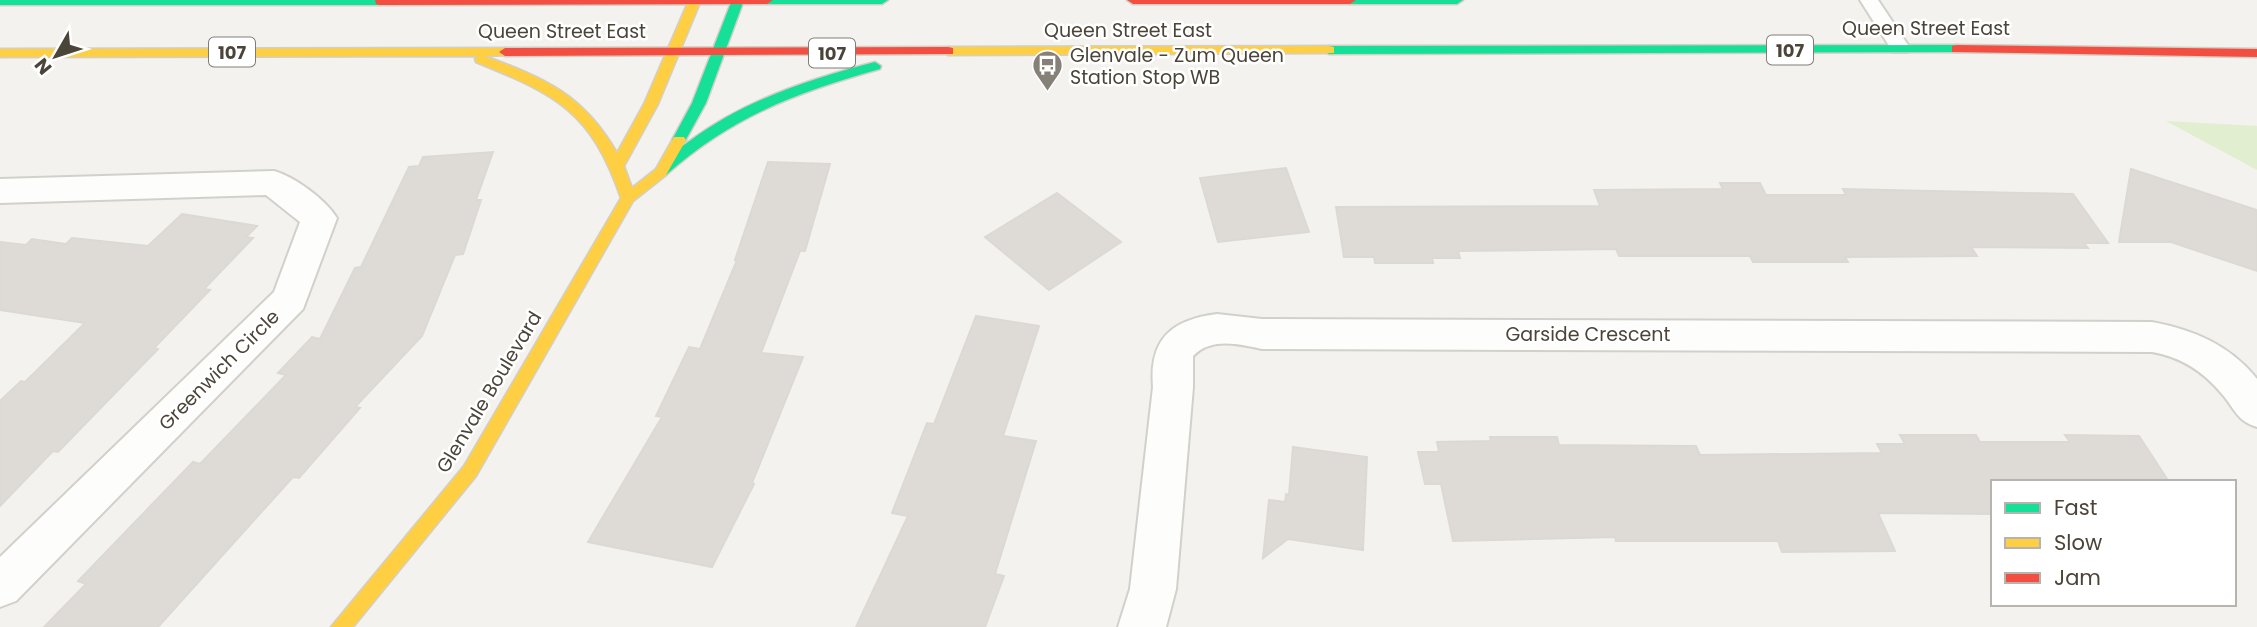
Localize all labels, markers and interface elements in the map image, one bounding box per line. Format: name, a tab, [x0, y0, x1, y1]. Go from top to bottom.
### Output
street label: Queen Street East	[1842, 15, 2010, 42]
street label: Queen Street East	[1044, 17, 1212, 44]
street label: Queen Street East	[478, 18, 646, 45]
north arrow	[21, 21, 91, 91]
road number: 107	[1767, 36, 1813, 64]
road number: 107	[209, 38, 255, 66]
road number: 107	[809, 38, 855, 68]
place label: Glenvale - Zum Queen Station Stop WB	[1070, 42, 1284, 91]
bus stop icon: Glenvale - Zum Queen Station Stop WB	[1030, 49, 1064, 93]
text: N	[28, 52, 58, 80]
street label: Greenwich Circle	[153, 304, 285, 436]
street label: Glenvale Boulevard	[430, 306, 548, 478]
street label: Garside Crescent	[1506, 321, 1670, 348]
legend	[1991, 480, 2236, 606]
text: Fast	[2054, 493, 2097, 522]
text: Slow	[2054, 528, 2102, 557]
text: Jam	[2054, 563, 2101, 592]

